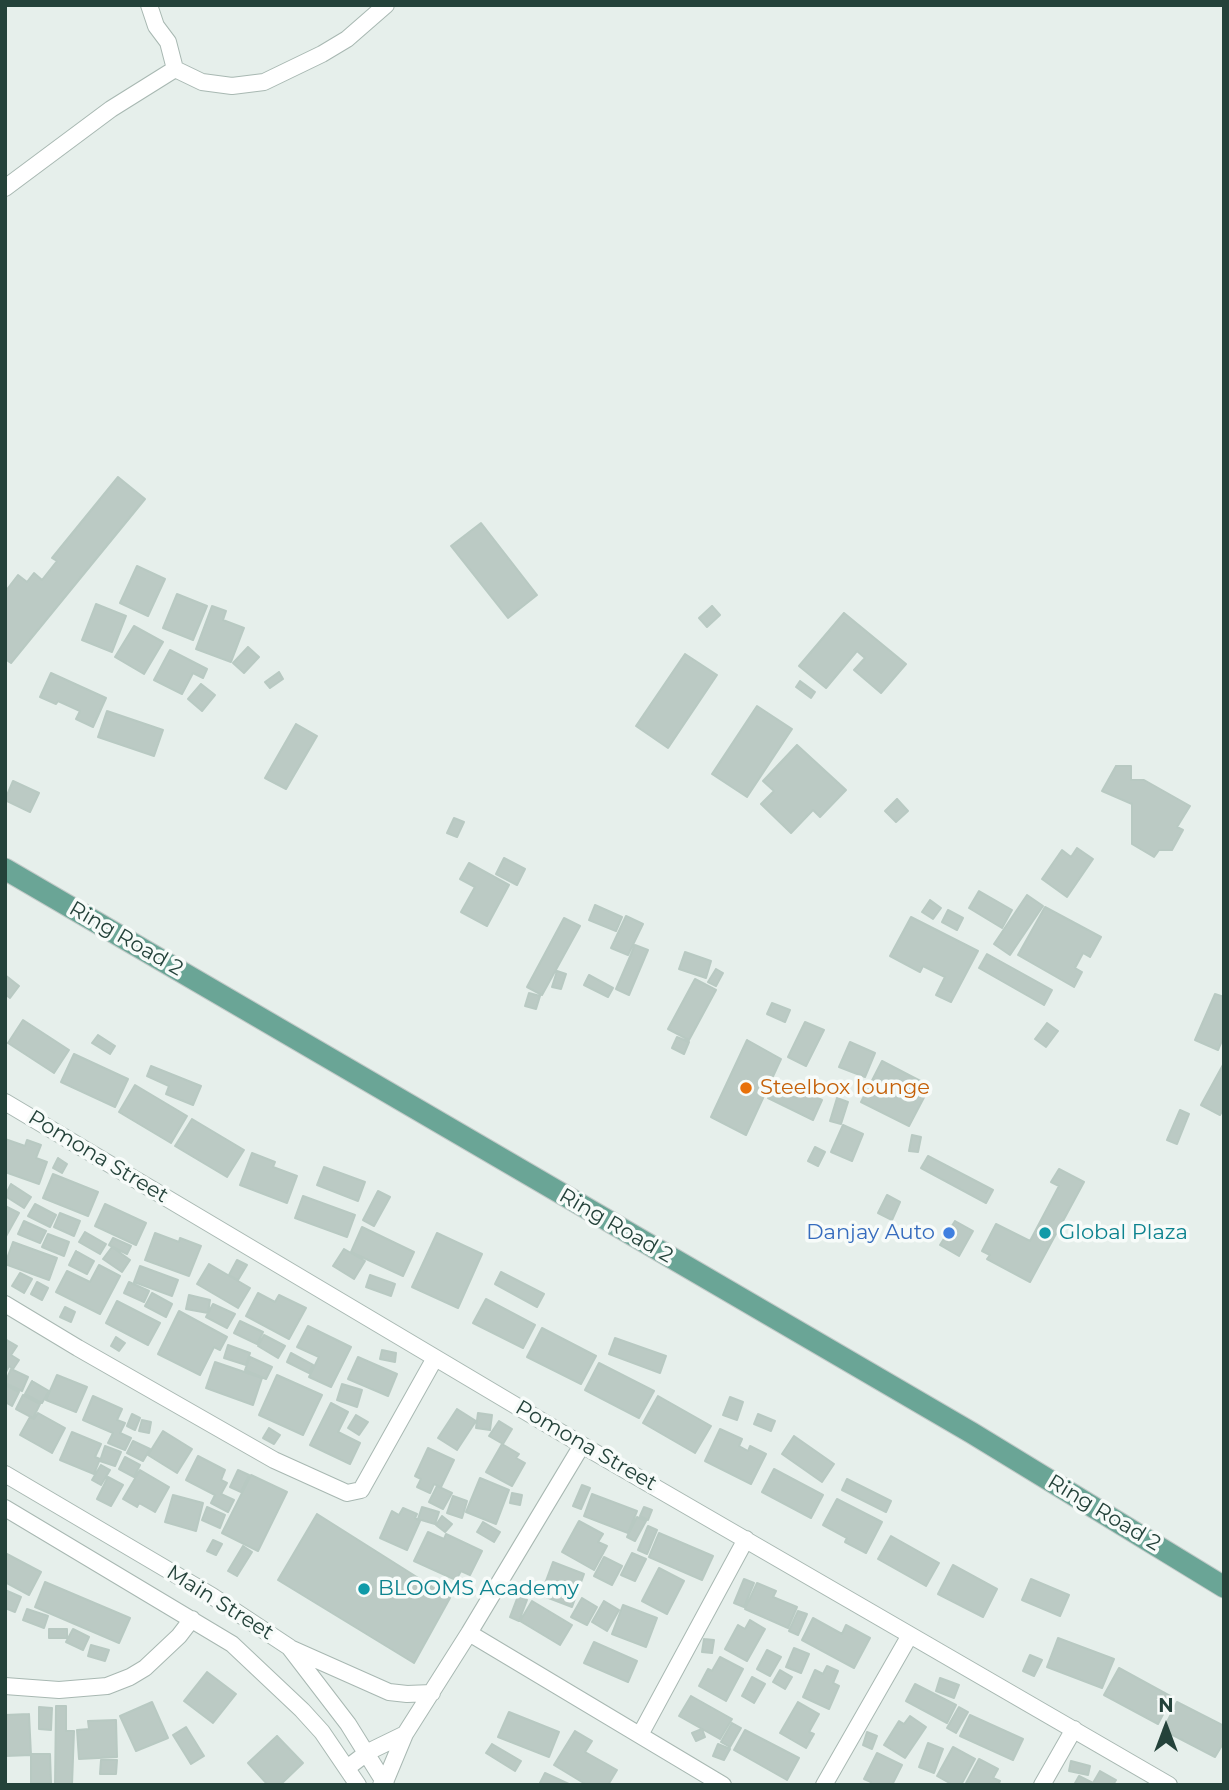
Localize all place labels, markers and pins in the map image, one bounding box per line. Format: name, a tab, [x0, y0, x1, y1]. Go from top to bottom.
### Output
place label: Steelbox lounge	[760, 1075, 930, 1101]
marker: Steelbox lounge	[738, 1080, 754, 1096]
place label: Danjay Auto	[806, 1220, 935, 1246]
place label: Global Plaza	[1059, 1220, 1188, 1246]
marker: Danjay Auto	[941, 1225, 957, 1241]
marker: Global Plaza	[1037, 1225, 1053, 1241]
place label: BLOOMS Academy	[378, 1576, 579, 1602]
marker: BLOOMS Academy	[356, 1581, 372, 1597]

